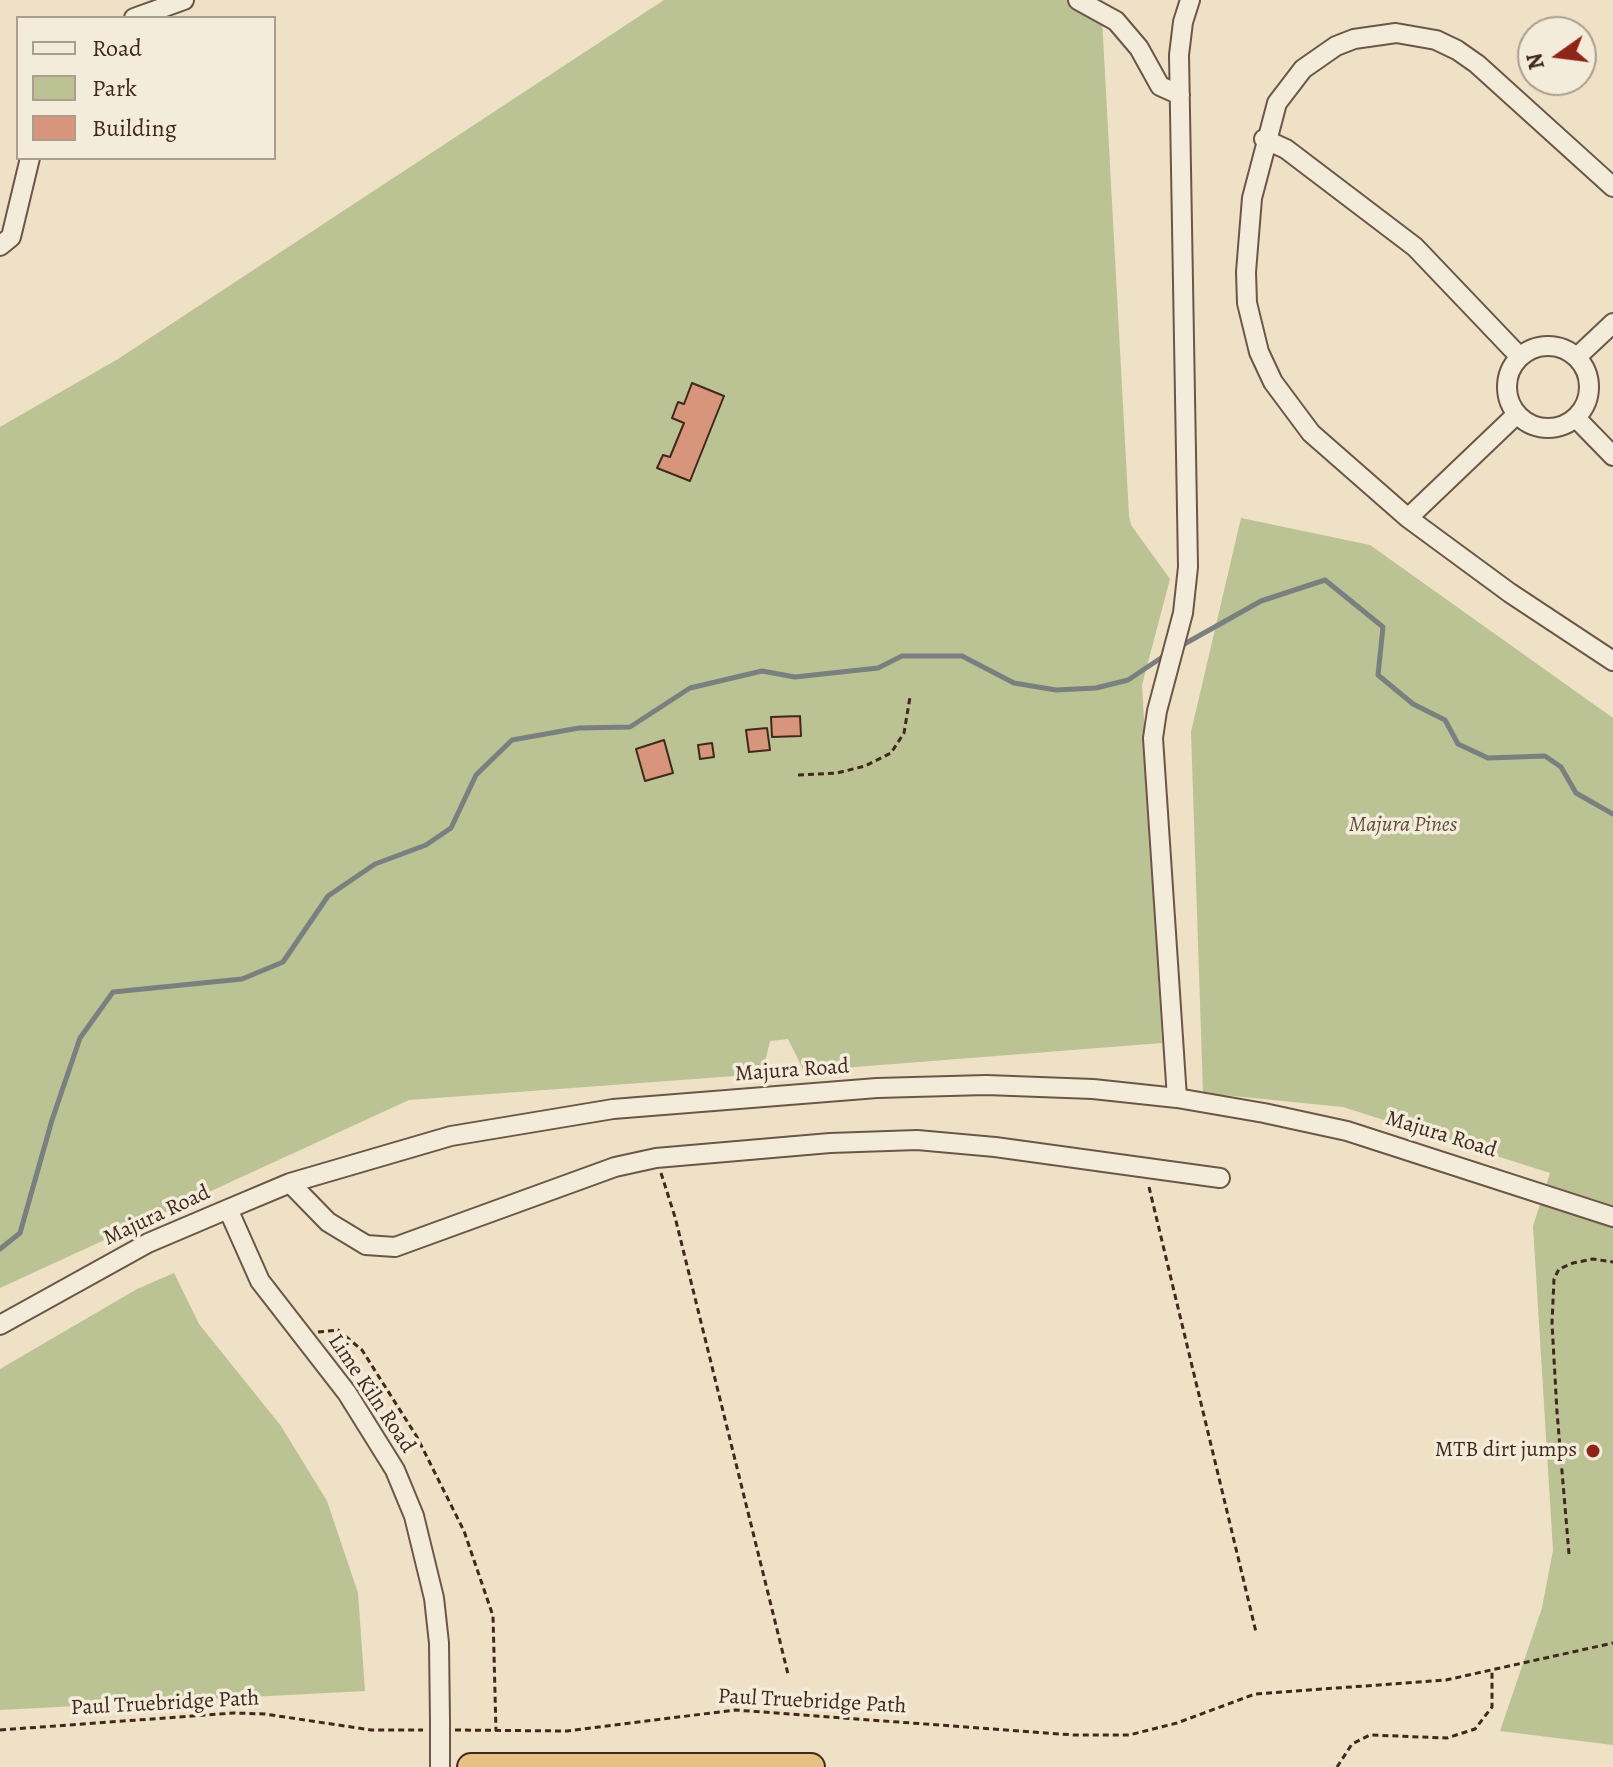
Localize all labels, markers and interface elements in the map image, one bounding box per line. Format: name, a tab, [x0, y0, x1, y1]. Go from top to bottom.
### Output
legend	[16, 16, 276, 160]
north arrow	[1517, 16, 1597, 96]
text: Road	[92, 32, 142, 64]
text: N	[1519, 50, 1552, 73]
text: Park	[92, 72, 137, 104]
text: Building	[92, 112, 177, 144]
park label: Majura Pines	[1349, 813, 1457, 839]
street label: Majura Road	[734, 1054, 850, 1088]
street label: Majura Road	[1382, 1106, 1500, 1164]
street label: Majura Road	[99, 1180, 215, 1252]
street label: Lime Kiln Road	[322, 1330, 420, 1458]
place label: MTB dirt jumps	[1435, 1438, 1577, 1464]
marker: MTB dirt jumps	[1584, 1442, 1602, 1460]
street label: Paul Truebridge Path	[717, 1684, 907, 1720]
street label: Paul Truebridge Path	[70, 1686, 260, 1722]

